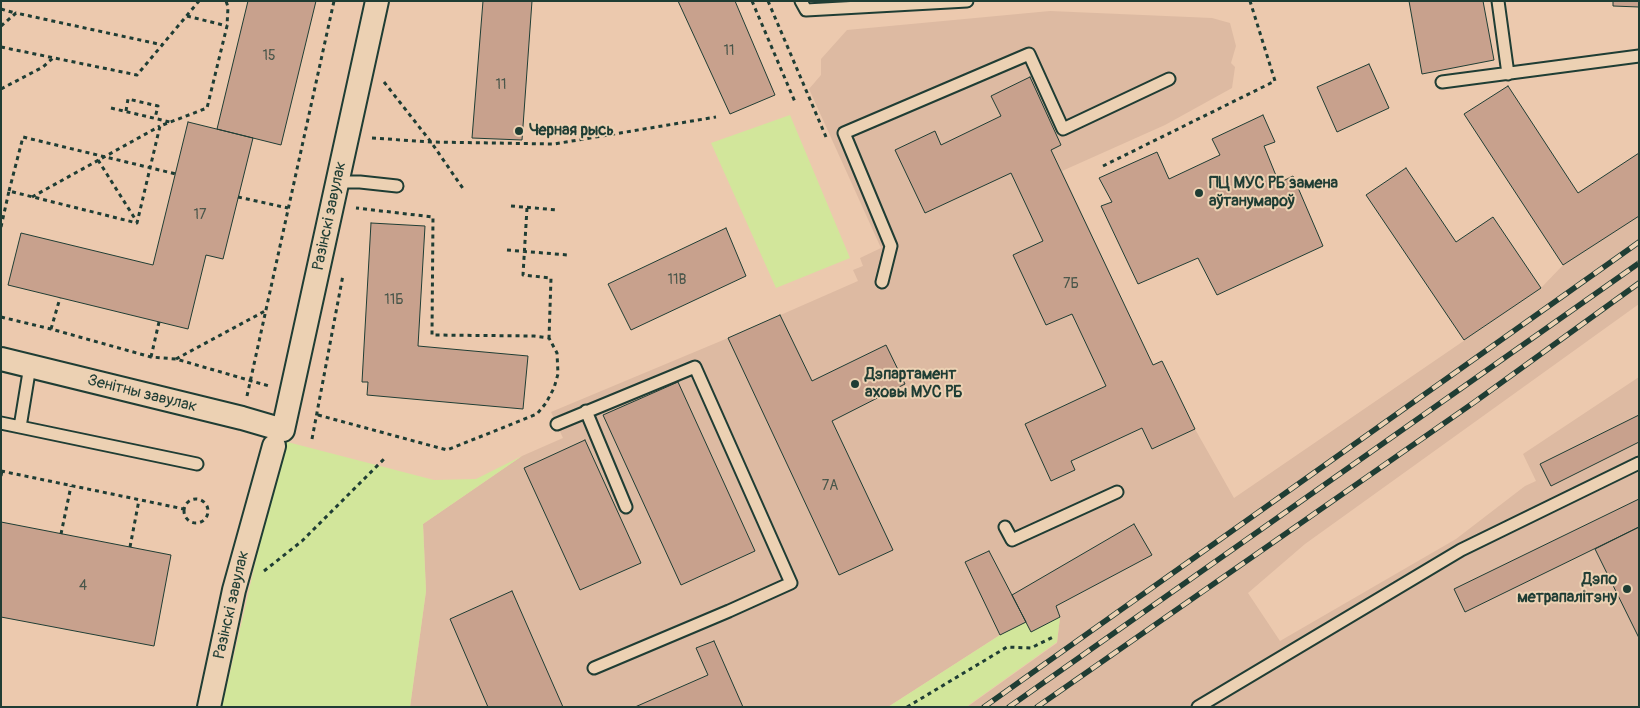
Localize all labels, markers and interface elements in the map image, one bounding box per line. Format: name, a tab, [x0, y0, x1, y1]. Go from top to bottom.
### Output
house number: 11	[724, 43, 734, 59]
house number: 15	[262, 48, 276, 64]
house number: 11	[496, 77, 506, 93]
place label: Черная рысь	[529, 121, 614, 141]
marker: Черная рысь	[513, 125, 525, 137]
street label: Разінскі завулак	[309, 160, 351, 272]
place label: ПЦ МУС РБ замена аўтанумароў	[1209, 174, 1338, 212]
marker: ПЦ МУС РБ замена аўтанумароў	[1193, 187, 1205, 199]
house number: 17	[194, 207, 206, 223]
house number: 11В	[668, 272, 686, 288]
house number: 7Б	[1063, 276, 1079, 292]
house number: 11Б	[384, 292, 404, 308]
place label: Дэпартамент аховы МУС РБ	[865, 365, 963, 403]
street label: Зенітны завулак	[85, 371, 199, 417]
marker: Дэпартамент аховы МУС РБ	[849, 378, 861, 390]
house number: 7А	[822, 478, 838, 494]
street label: Разінскі завулак	[210, 549, 254, 661]
place label: Дэпо метрапалітэну	[1517, 570, 1617, 608]
house number: 4	[79, 578, 87, 594]
marker: Дэпо метрапалітэну	[1621, 583, 1633, 595]

